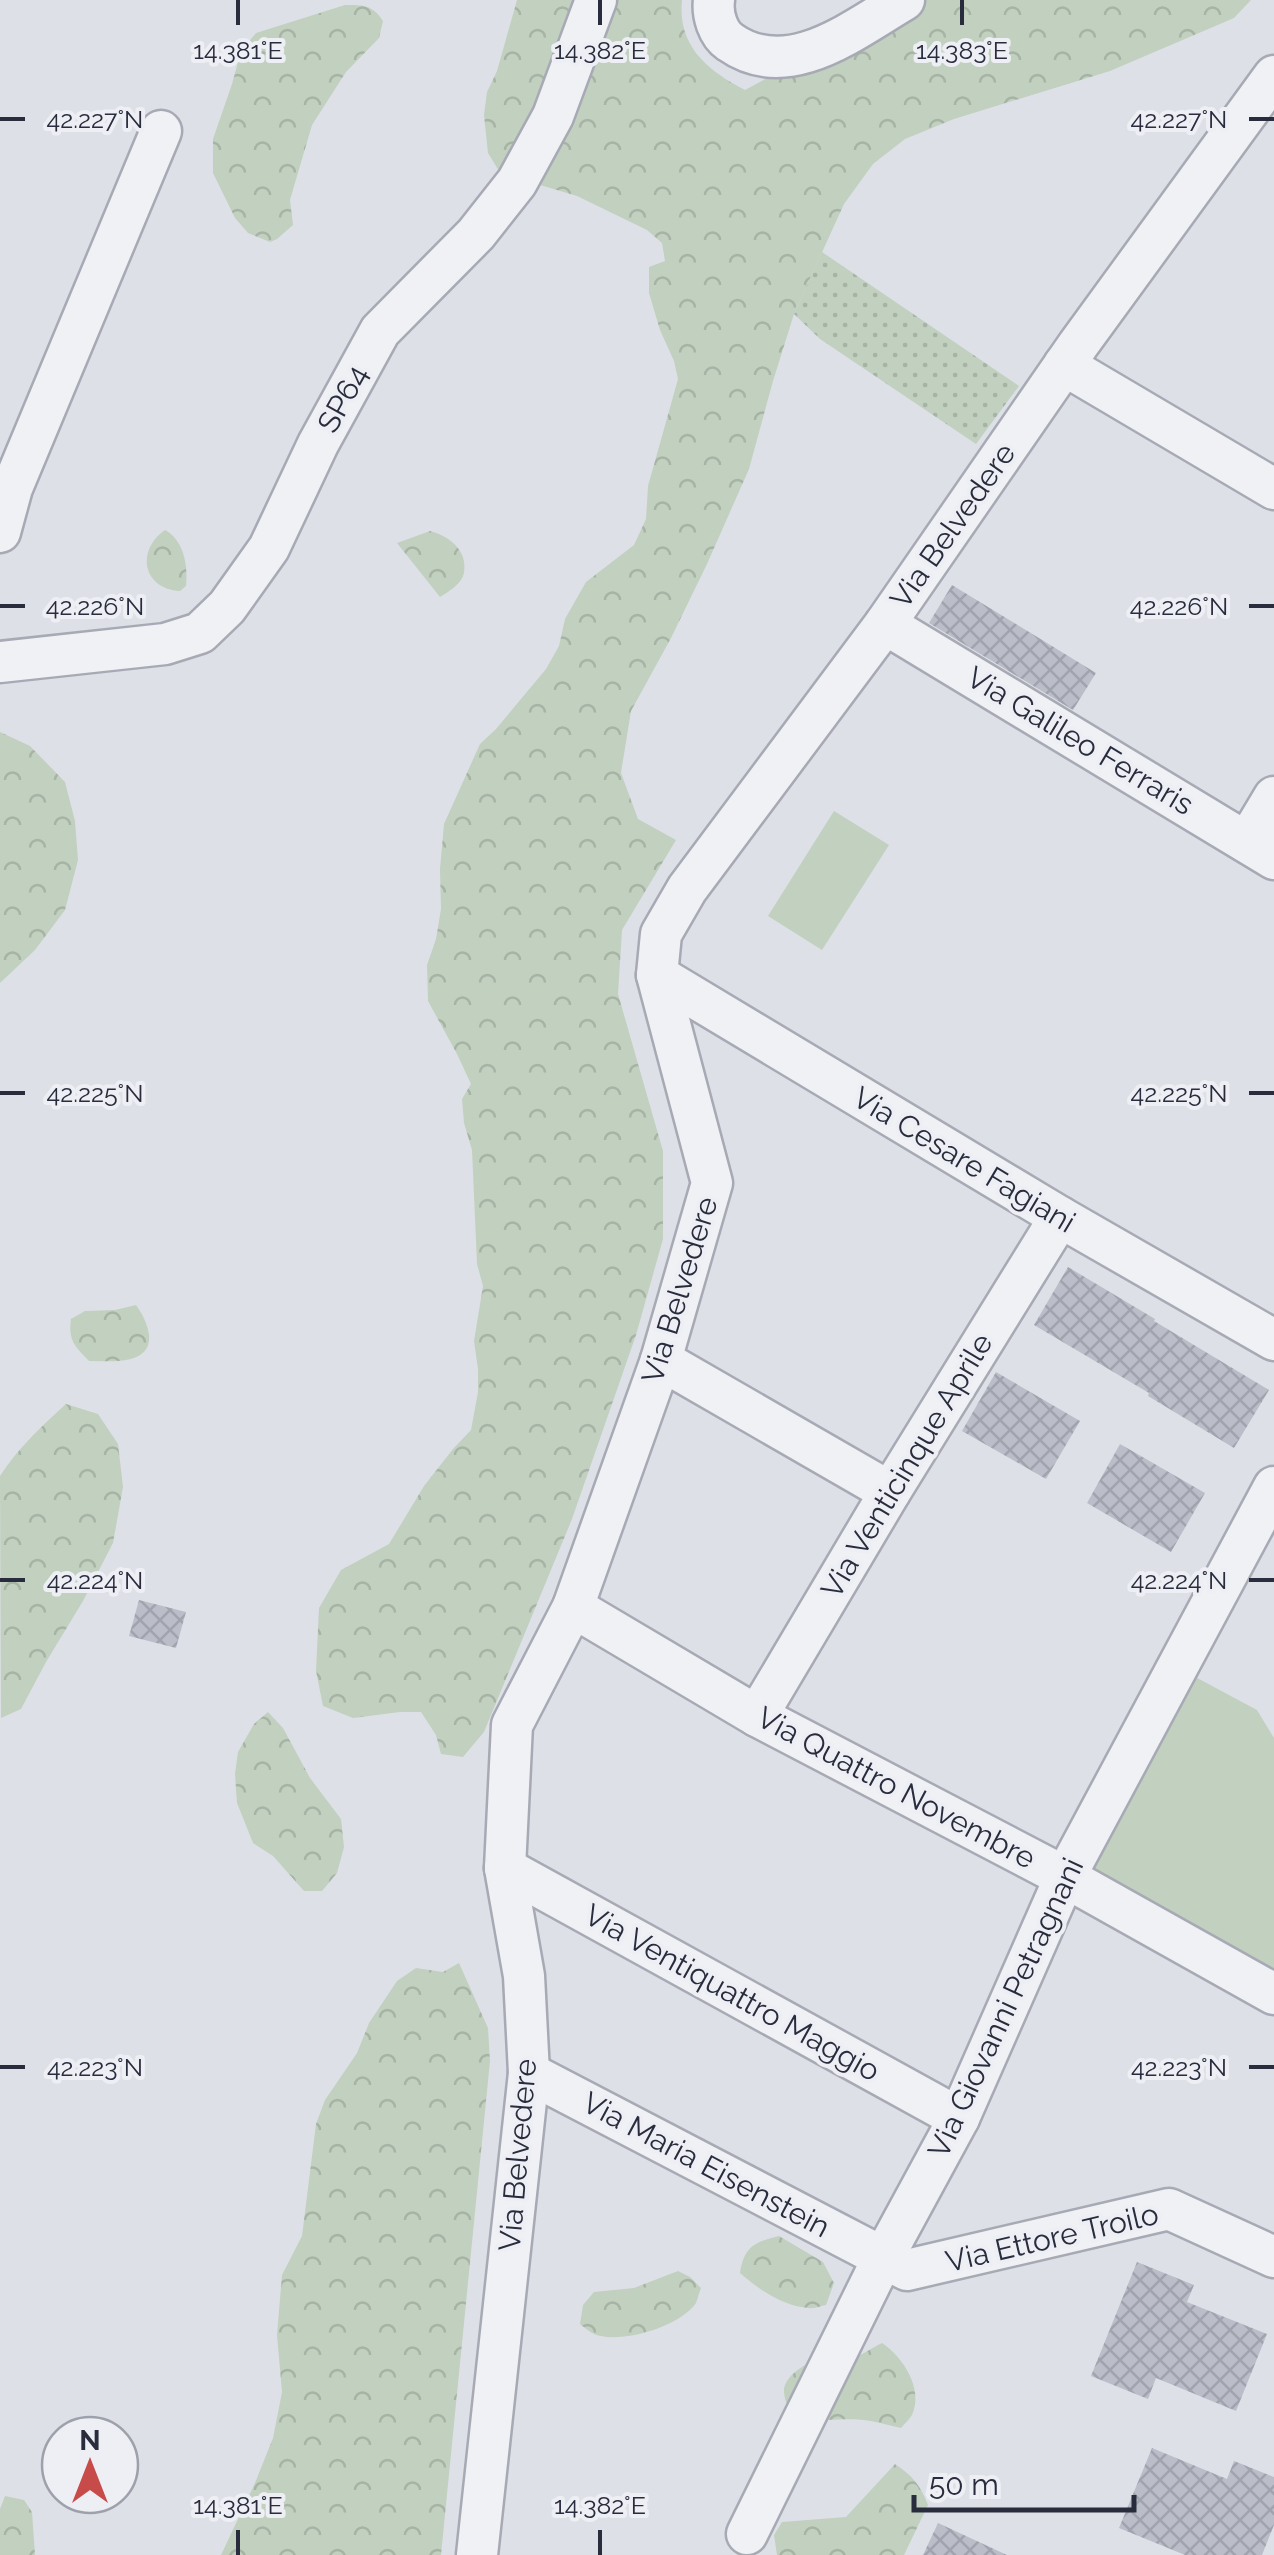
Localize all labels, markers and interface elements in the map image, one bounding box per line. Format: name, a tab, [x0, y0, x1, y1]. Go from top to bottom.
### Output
text: 14.381°E	[193, 35, 283, 65]
text: 14.382°E	[554, 35, 646, 65]
text: 14.383°E	[916, 35, 1008, 65]
text: 42.227°N	[47, 104, 143, 134]
text: 42.227°N	[1131, 104, 1227, 134]
street label: SP64	[310, 359, 375, 438]
street label: Via Belvedere	[883, 437, 1022, 615]
text: 42.226°N	[46, 591, 144, 621]
text: 42.226°N	[1130, 591, 1228, 621]
street label: Via Galileo Ferraris	[961, 659, 1200, 822]
text: 42.225°N	[46, 1078, 144, 1108]
text: 42.225°N	[1130, 1078, 1228, 1108]
street label: Via Cesare Fagiani	[847, 1079, 1082, 1240]
street label: Via Belvedere	[635, 1192, 724, 1387]
street label: Via Venticinque Aprile	[814, 1327, 999, 1604]
text: 42.224°N	[47, 1565, 143, 1595]
text: 42.224°N	[1131, 1565, 1227, 1595]
street label: Via Quattro Novembre	[751, 1699, 1041, 1876]
street label: Via Giovanni Petragnani	[921, 1852, 1090, 2163]
street label: Via Ventiquattro Maggio	[579, 1897, 886, 2088]
text: 42.223°N	[47, 2052, 143, 2082]
text: 42.223°N	[1131, 2052, 1227, 2082]
street label: Via Belvedere	[492, 2057, 543, 2253]
street label: Via Maria Eisenstein	[577, 2085, 836, 2245]
street label: Via Ettore Troilo	[942, 2196, 1162, 2279]
north arrow	[40, 2415, 140, 2515]
text: N	[79, 2424, 101, 2457]
scale bar	[914, 2450, 1134, 2512]
text: 50 m	[929, 2467, 999, 2502]
text: 14.381°E	[193, 2490, 283, 2520]
text: 14.382°E	[554, 2490, 646, 2520]

